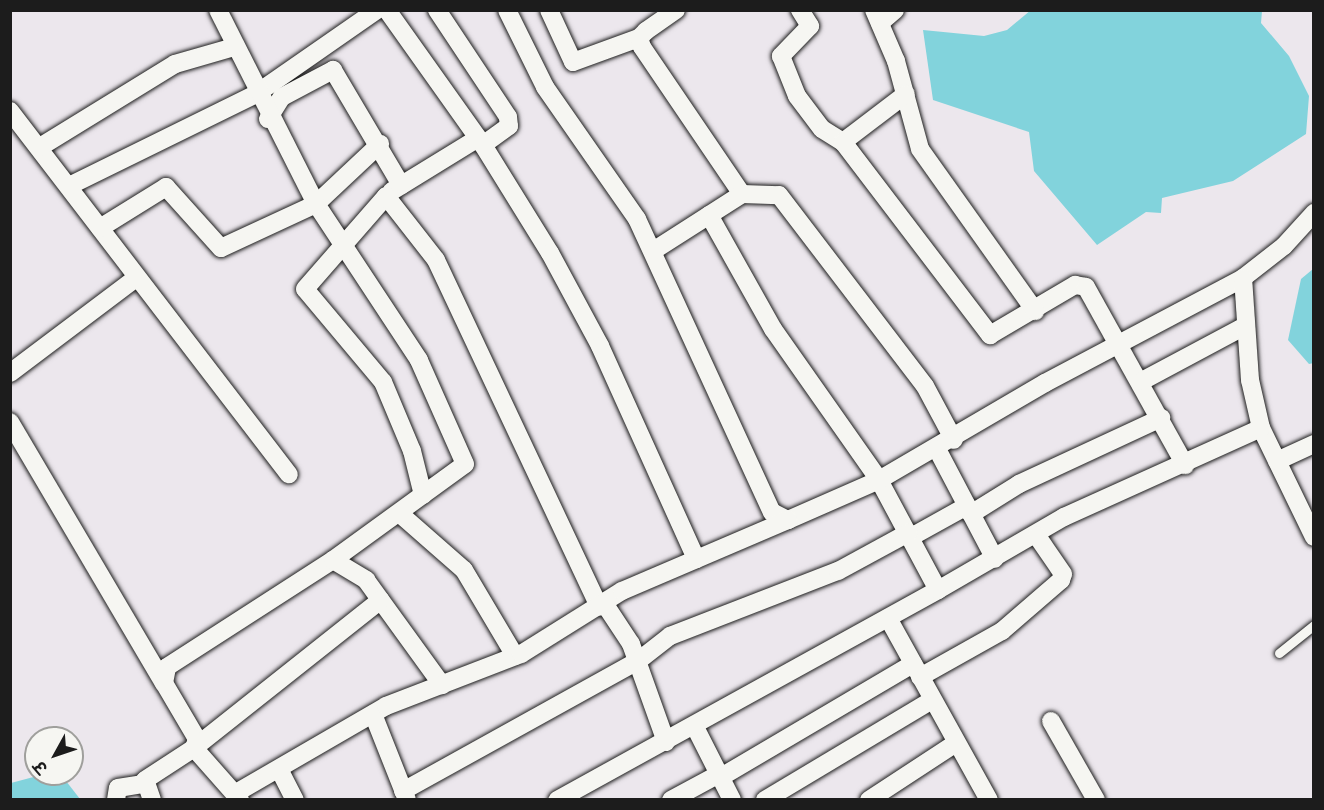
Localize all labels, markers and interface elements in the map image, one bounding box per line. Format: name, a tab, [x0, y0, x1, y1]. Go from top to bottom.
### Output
north arrow	[24, 726, 84, 786]
text: उ	[31, 756, 52, 777]

